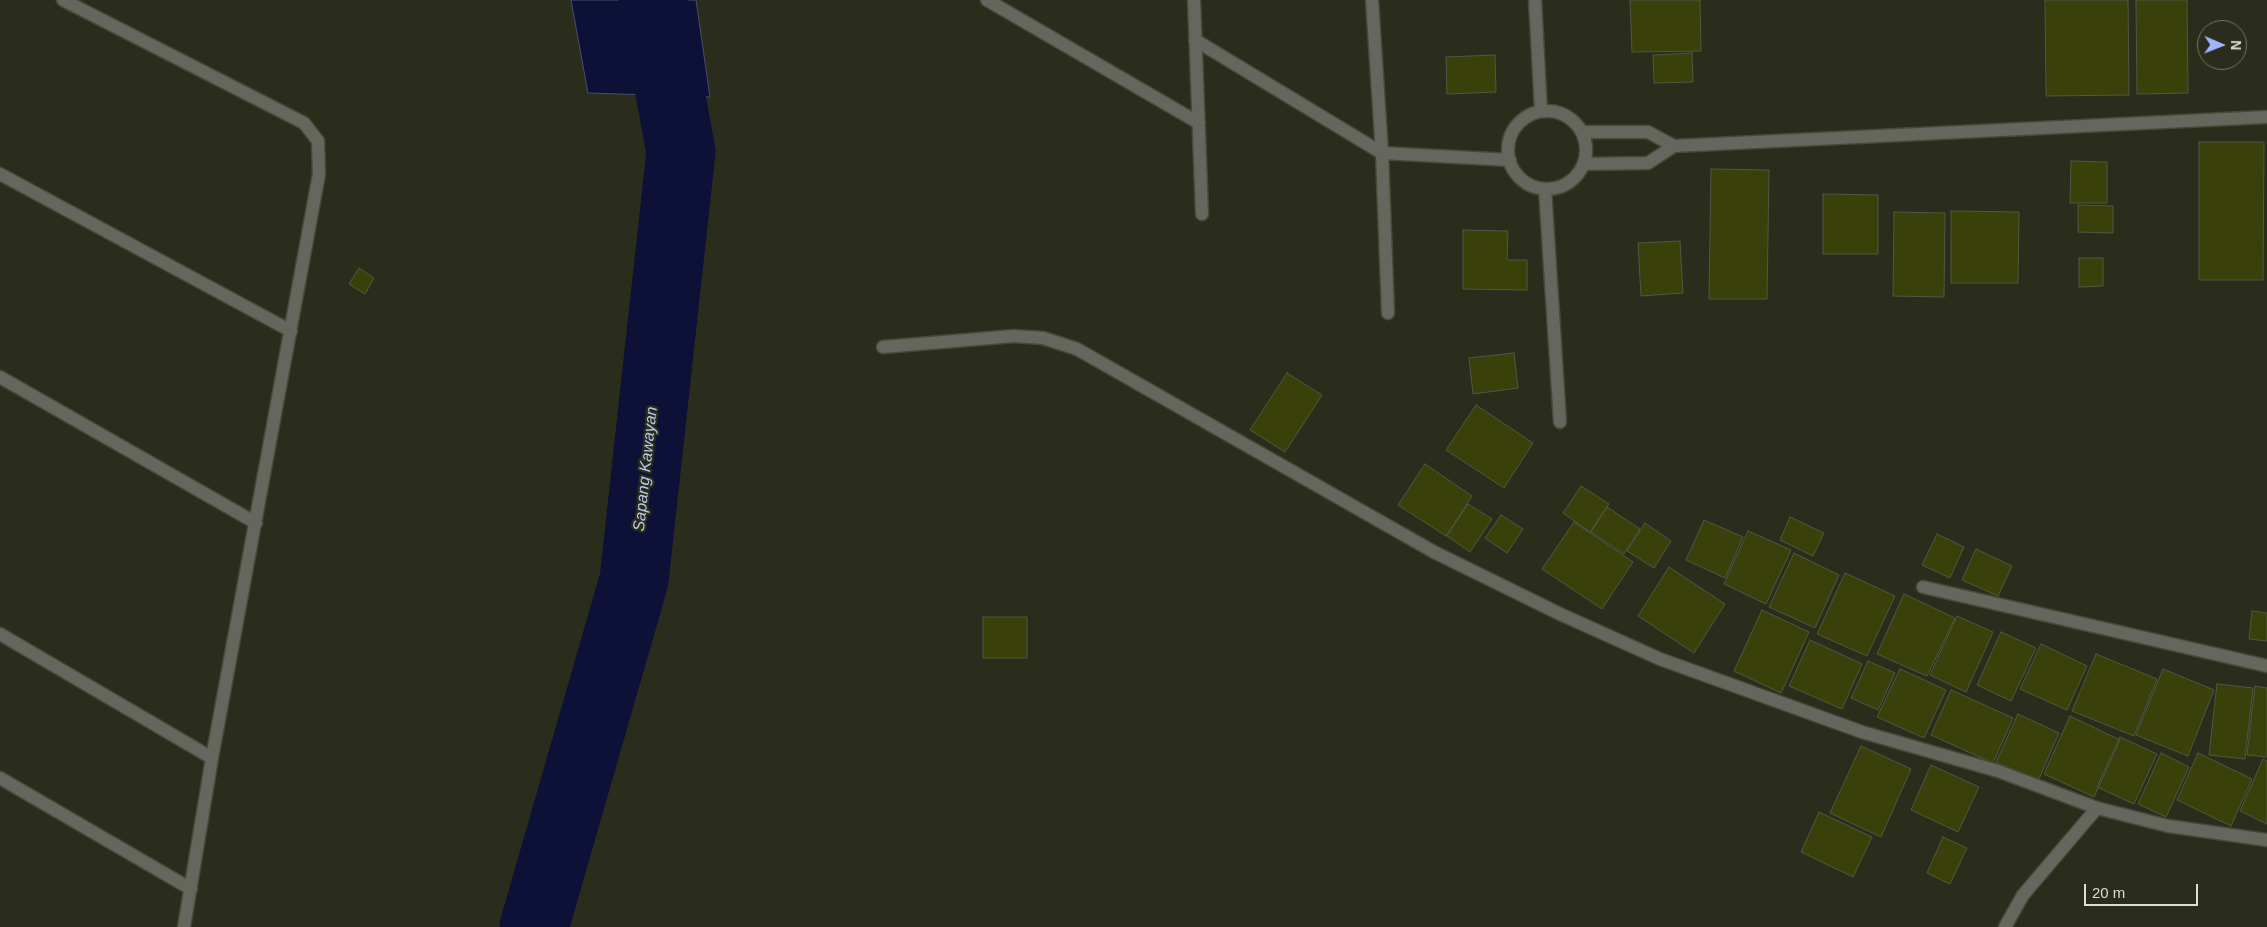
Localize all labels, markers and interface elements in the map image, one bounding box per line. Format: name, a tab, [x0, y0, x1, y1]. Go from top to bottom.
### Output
north arrow	[2197, 20, 2247, 70]
text: N	[2228, 40, 2244, 50]
water label: Sapang Kawayan	[630, 406, 662, 532]
scale bar	[2087, 874, 2201, 906]
text: 20 m	[2092, 884, 2125, 901]

